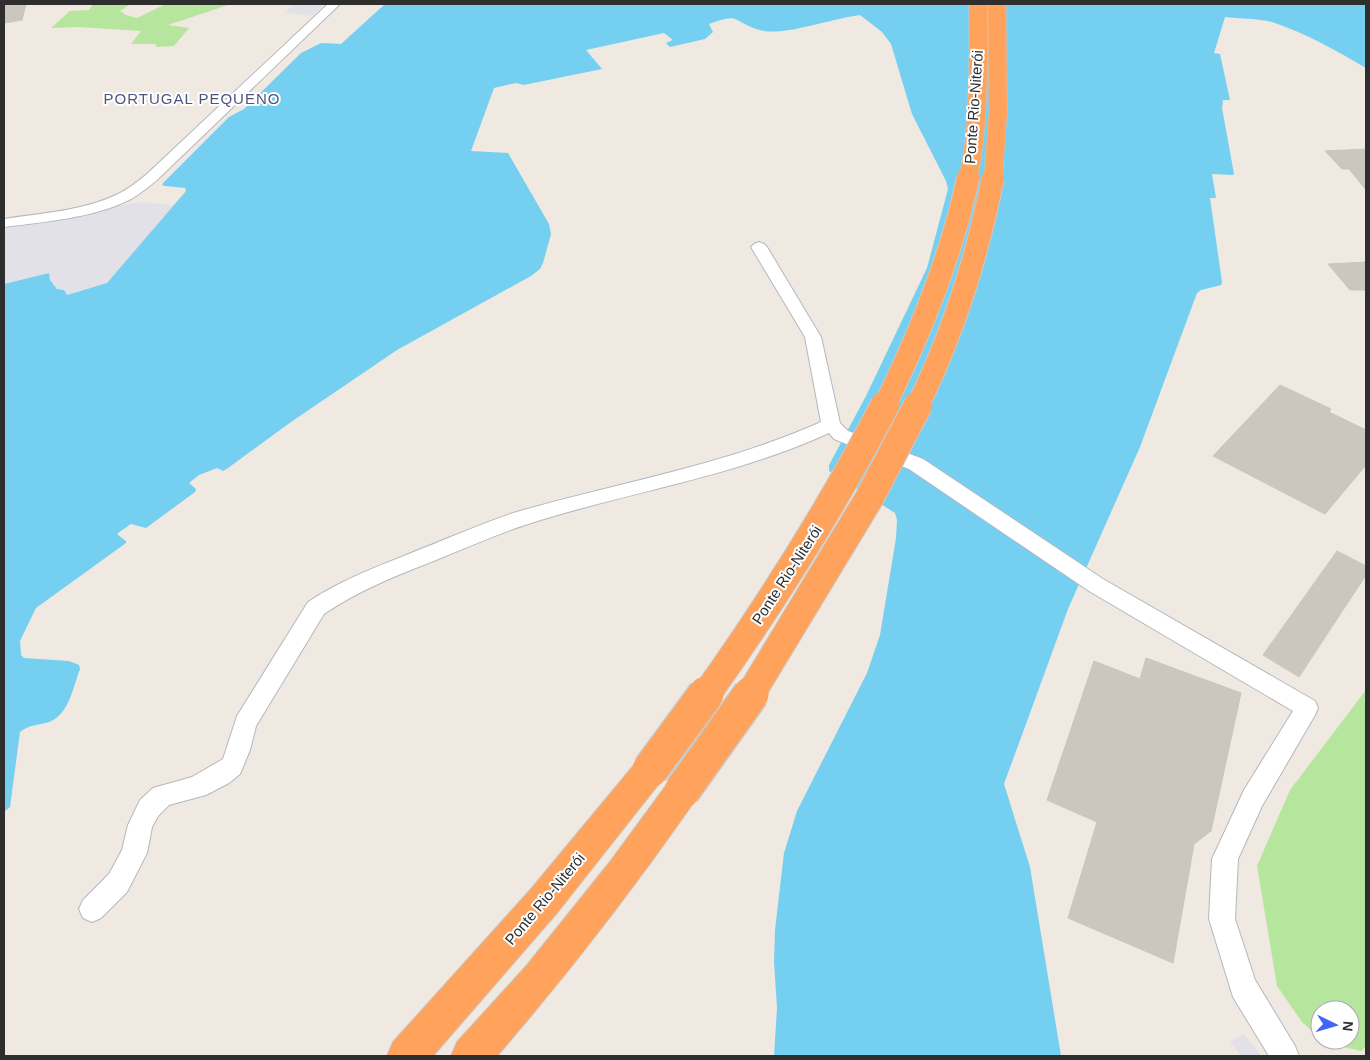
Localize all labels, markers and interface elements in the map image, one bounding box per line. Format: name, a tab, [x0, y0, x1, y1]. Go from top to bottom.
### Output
street label: Ponte Rio-Niterói	[961, 49, 986, 165]
district label: PORTUGAL PEQUENO	[104, 90, 280, 107]
street label: Ponte Rio-Niterói	[748, 522, 825, 627]
street label: Ponte Rio-Niterói	[501, 849, 588, 948]
north arrow	[1310, 1000, 1360, 1050]
text: N	[1340, 1020, 1356, 1032]

